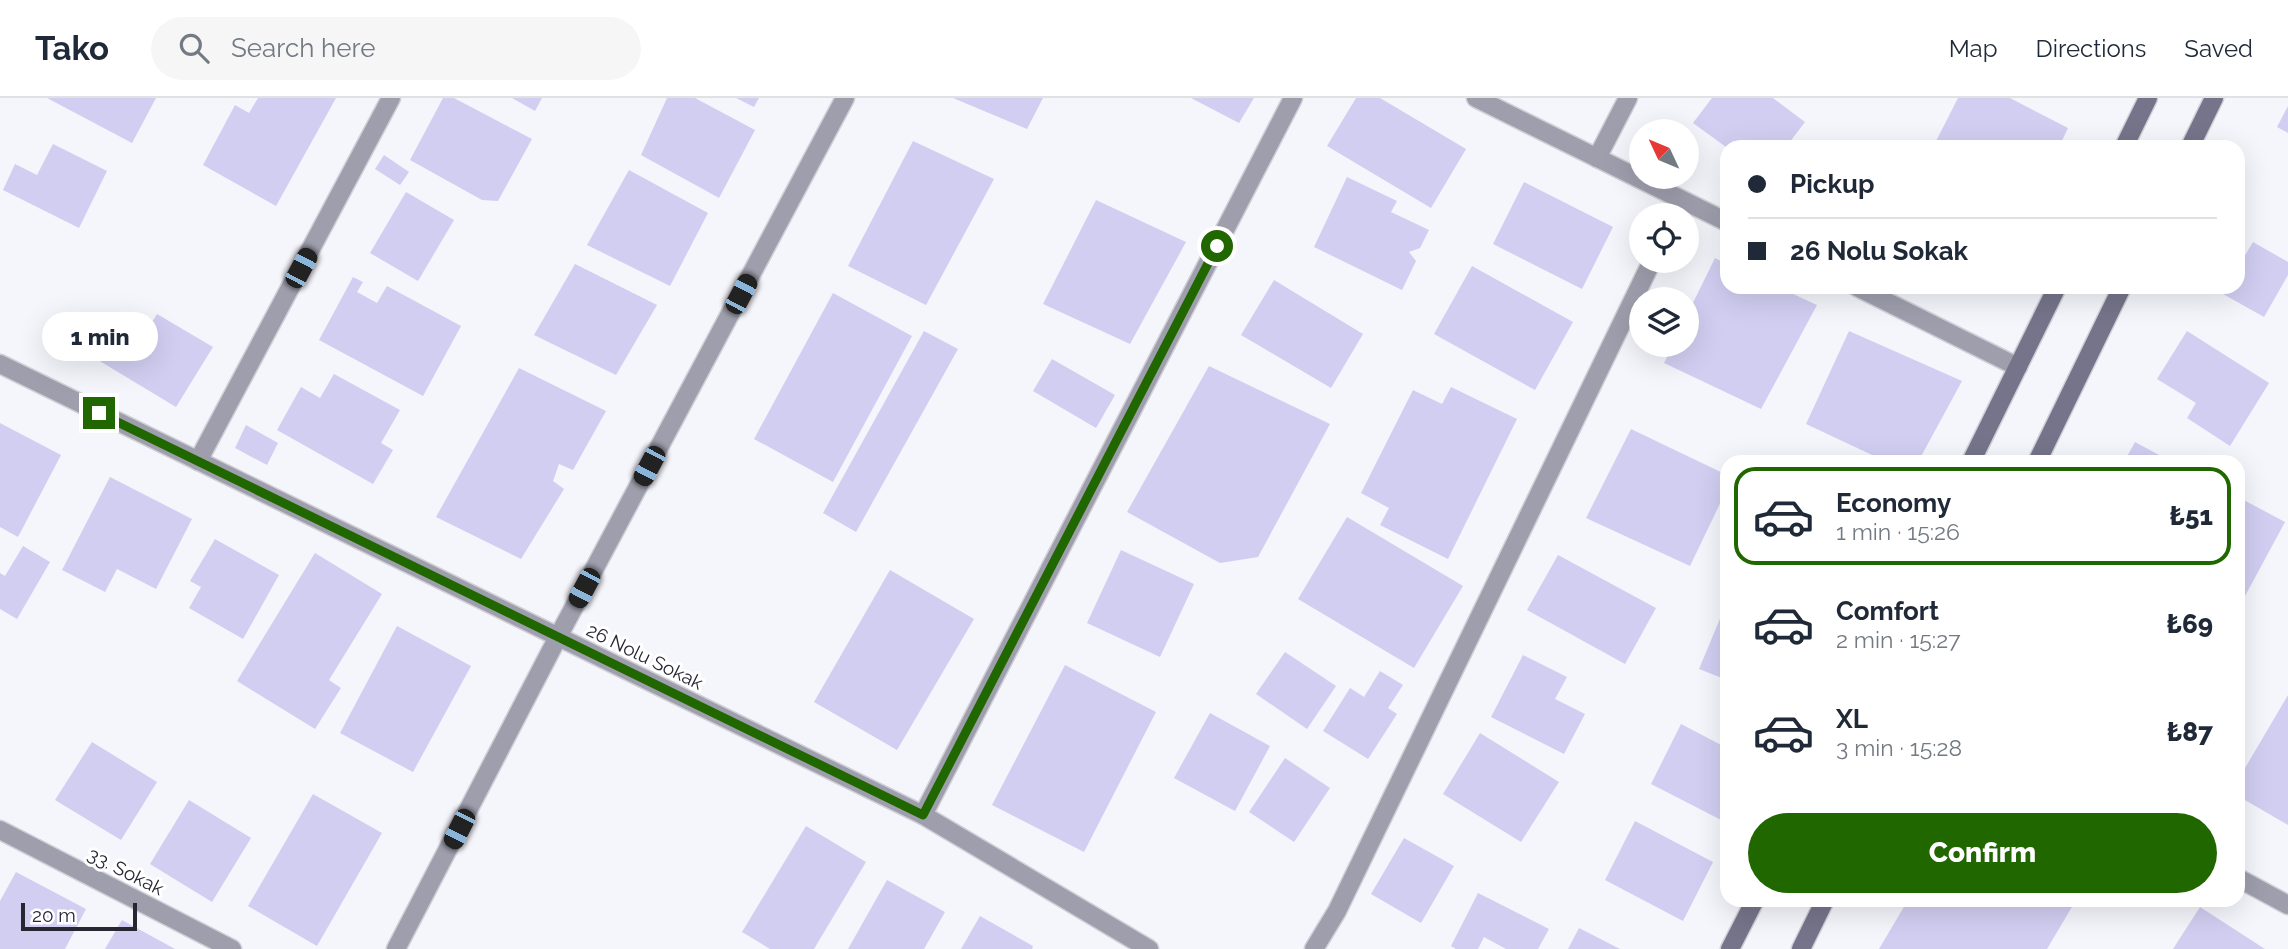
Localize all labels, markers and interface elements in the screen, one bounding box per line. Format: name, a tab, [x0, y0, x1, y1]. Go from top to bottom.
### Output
search box	[151, 17, 641, 80]
text: Tako	[35, 29, 109, 68]
icon: search	[175, 29, 213, 67]
text: Search here	[231, 33, 375, 63]
text: Map	[1949, 34, 1998, 63]
text: Directions	[2036, 34, 2146, 63]
text: Saved	[2184, 34, 2253, 63]
north arrow	[1629, 119, 1699, 189]
map controls	[1629, 119, 1699, 357]
text: Pickup	[1790, 169, 1875, 199]
button: locate	[1629, 203, 1699, 273]
route start	[1201, 230, 1233, 262]
text: 26 Nolu Sokak	[1790, 236, 1968, 266]
car	[282, 245, 321, 291]
car	[722, 271, 761, 317]
button: layers	[1629, 287, 1699, 357]
callout: 1 min	[41, 312, 157, 360]
text: 1 min	[70, 323, 130, 350]
route end	[83, 397, 115, 429]
car	[630, 443, 669, 489]
icon: car	[1752, 485, 1815, 548]
text: Economy	[1836, 488, 1951, 518]
text: ₺51	[2170, 501, 2213, 531]
text: 1 min · 15:26	[1836, 518, 1960, 545]
car	[565, 565, 604, 611]
icon: car	[1752, 593, 1815, 656]
text: Comfort	[1836, 596, 1939, 626]
text: ₺69	[2166, 609, 2213, 639]
street label: 26 Nolu Sokak	[583, 618, 707, 694]
text: 2 min · 15:27	[1836, 626, 1960, 653]
icon: car	[1752, 701, 1815, 764]
text: XL	[1836, 704, 1868, 734]
text: ₺87	[2167, 717, 2213, 747]
text: 3 min · 15:28	[1836, 734, 1962, 761]
car	[441, 806, 478, 852]
button: Confirm	[1748, 813, 2217, 893]
street label: 33. Sokak	[84, 843, 168, 899]
scale bar	[21, 900, 136, 932]
text: 20 m	[32, 904, 76, 926]

